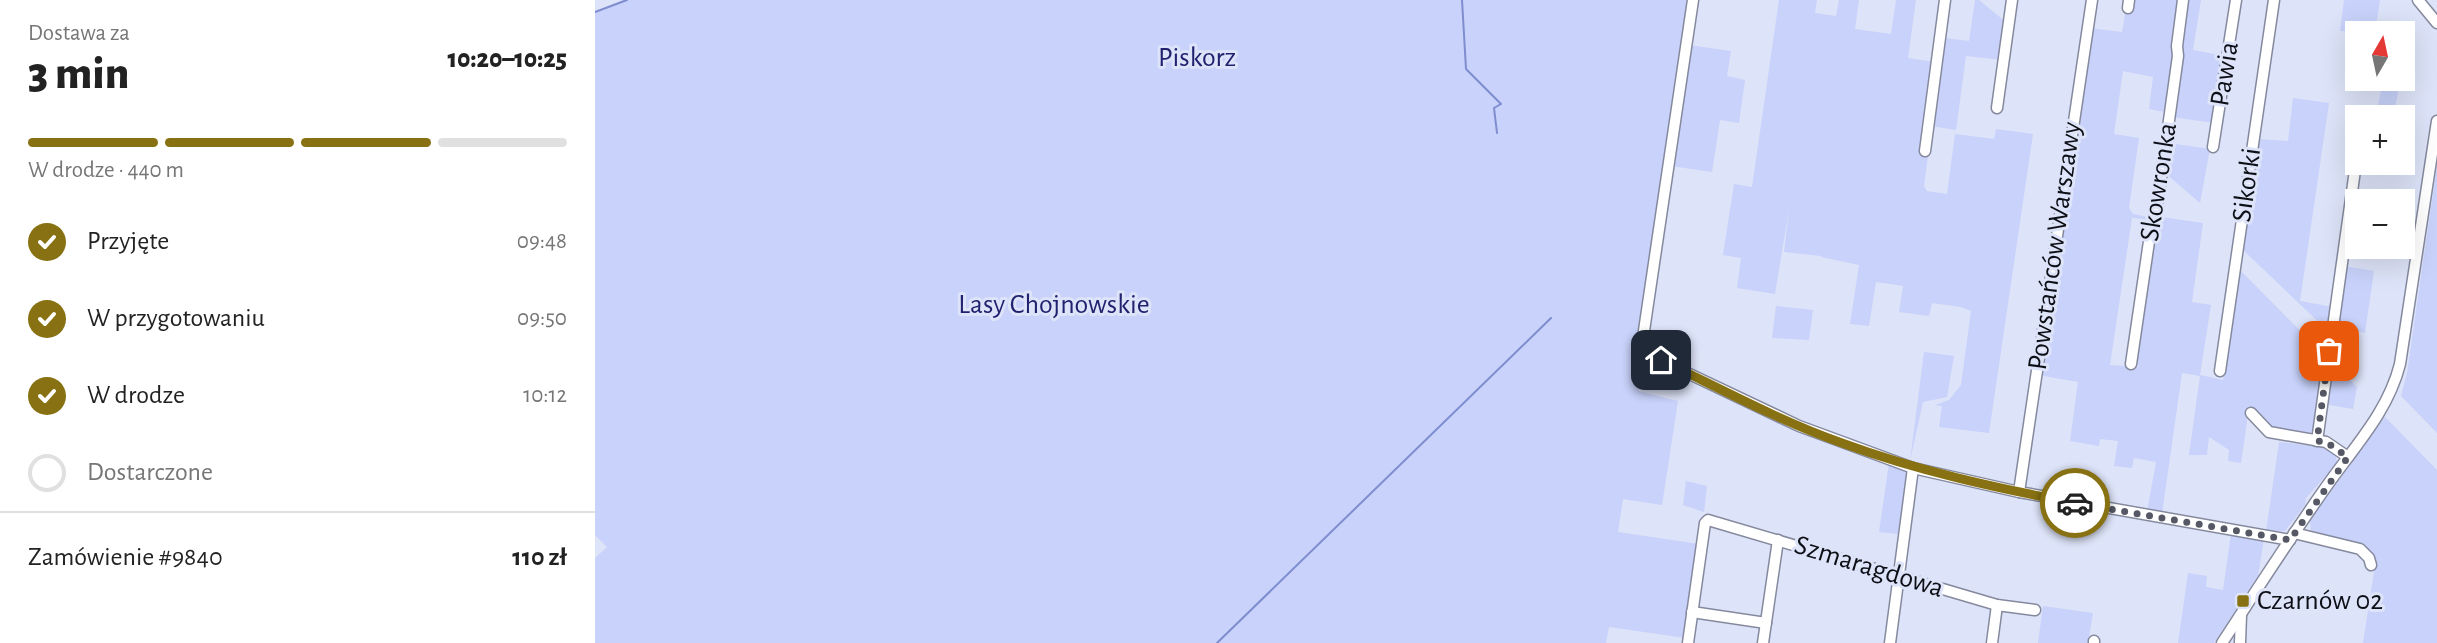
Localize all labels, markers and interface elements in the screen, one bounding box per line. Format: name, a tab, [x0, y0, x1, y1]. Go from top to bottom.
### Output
north arrow	[2345, 21, 2415, 91]
map controls	[2345, 21, 2415, 259]
text: Dostawa za	[28, 22, 130, 45]
street label: Pawia	[2206, 40, 2244, 108]
park label: Piskorz	[1158, 44, 1236, 72]
text: 10:20–10:25	[448, 46, 567, 72]
text: 3 min	[28, 51, 129, 97]
button: +	[2345, 105, 2415, 175]
street label: Powstańców Warszawy	[2024, 120, 2086, 372]
street label: Skowronka	[2136, 121, 2182, 243]
street label: Sikorki	[2228, 146, 2266, 224]
text: W drodze · 440 m	[28, 159, 184, 182]
button: −	[2345, 189, 2415, 259]
icon: check	[28, 223, 66, 261]
text: Przyjęte	[87, 228, 169, 254]
text: 09:48	[517, 230, 567, 253]
park label: Lasy Chojnowskie	[958, 291, 1150, 319]
icon: check	[28, 300, 66, 338]
text: W przygotowaniu	[87, 305, 265, 331]
text: 09:50	[517, 307, 567, 330]
pin	[2299, 321, 2359, 381]
pin	[1631, 330, 1691, 390]
icon: bag	[2310, 332, 2348, 370]
icon: home	[1642, 341, 1680, 379]
icon: check	[28, 377, 66, 415]
text: W drodze	[87, 382, 185, 408]
text: 10:12	[523, 384, 567, 407]
text: Dostarczone	[87, 459, 213, 485]
courier	[2040, 468, 2110, 538]
icon: car	[2056, 484, 2094, 522]
street label: Szmaragdowa	[1791, 531, 1947, 603]
text: Zamówienie #9840	[28, 544, 223, 570]
text: 110 zł	[512, 544, 567, 570]
place label: Czarnów 02	[2257, 587, 2383, 615]
marker: Czarnów 02	[2235, 593, 2251, 609]

